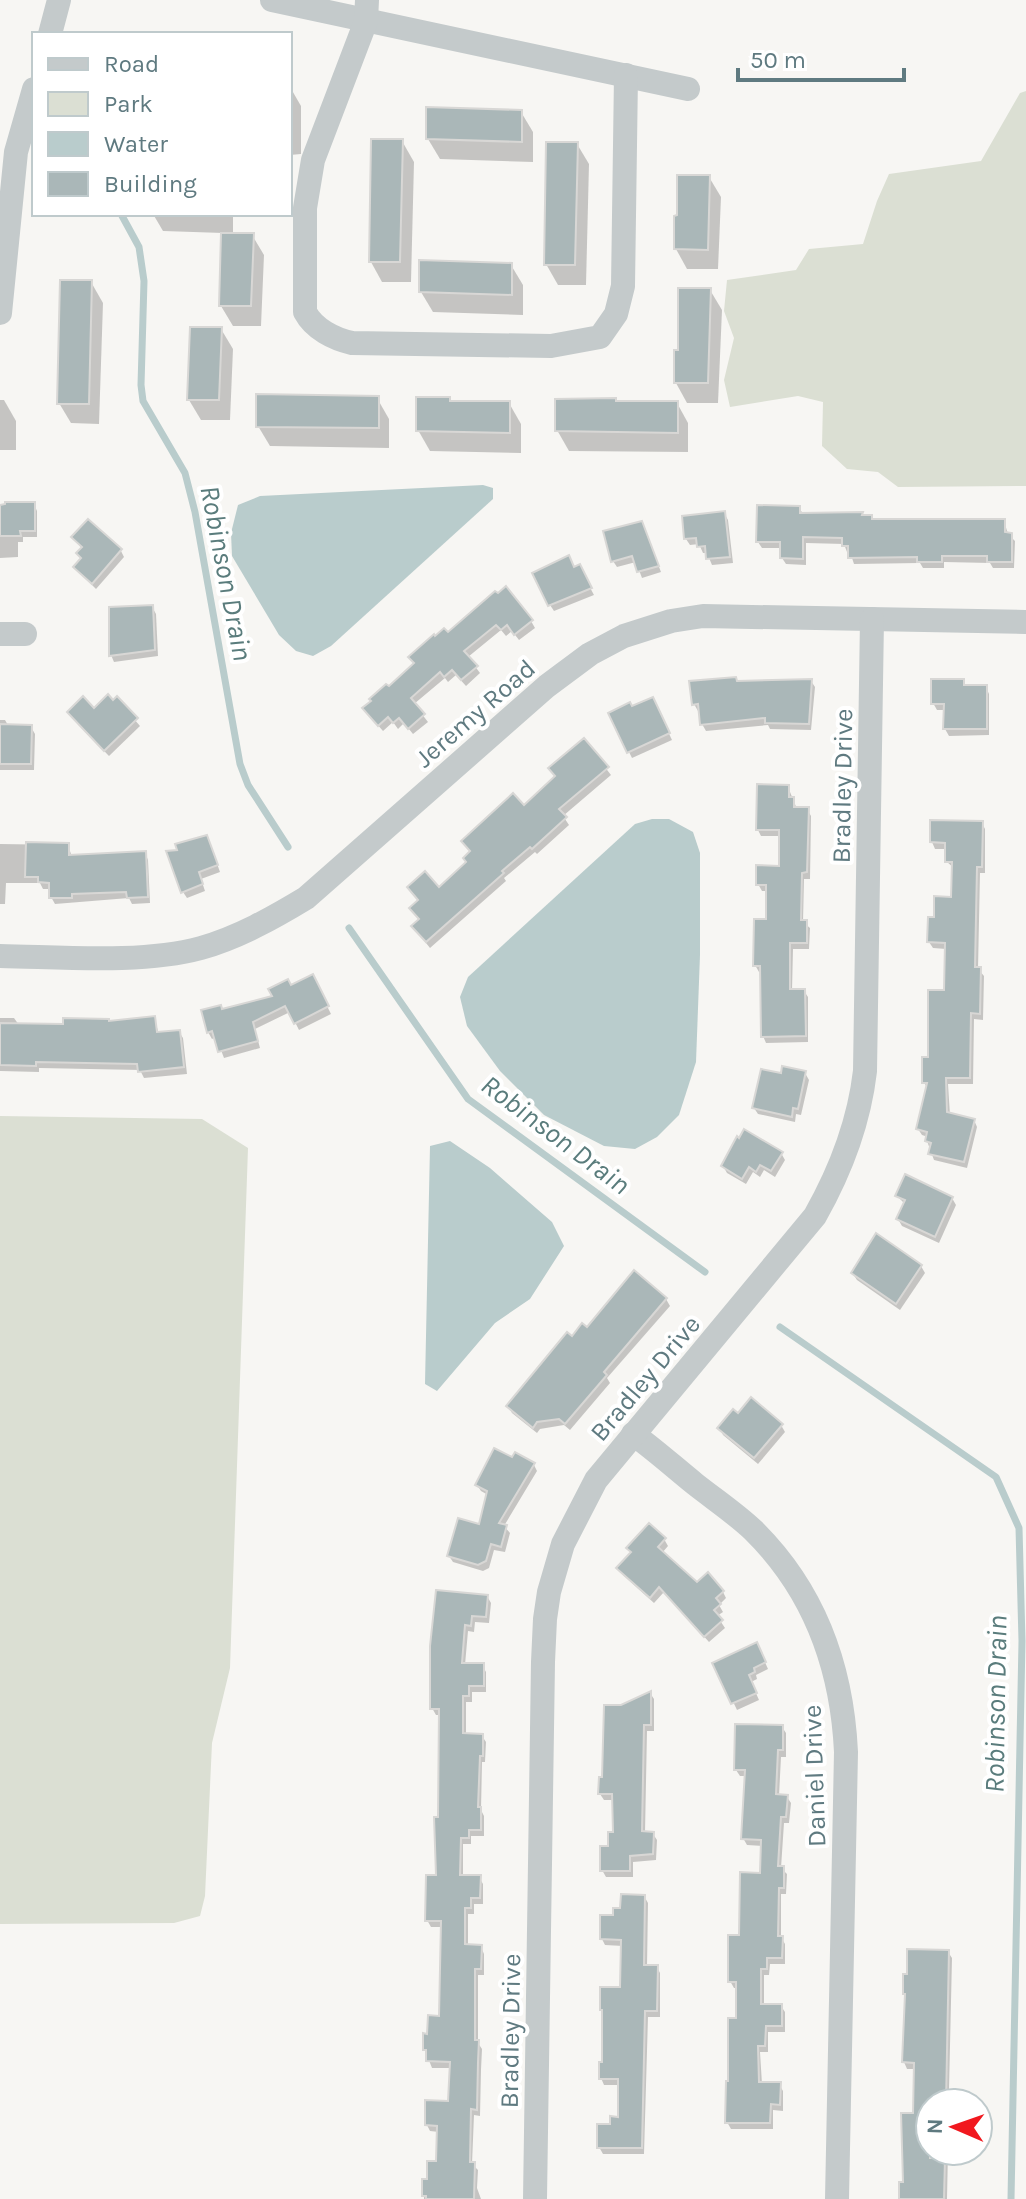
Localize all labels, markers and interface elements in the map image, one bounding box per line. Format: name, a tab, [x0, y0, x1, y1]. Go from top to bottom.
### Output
legend	[32, 32, 292, 216]
scale bar	[738, 32, 904, 82]
text: 50 m	[750, 46, 806, 74]
text: Road	[104, 50, 159, 78]
text: Park	[104, 90, 153, 118]
text: Water	[104, 130, 168, 158]
text: Building	[104, 170, 197, 198]
water label: Robinson Drain	[193, 483, 260, 664]
street label: Jeremy Road	[409, 653, 542, 774]
street label: Bradley Drive	[826, 708, 859, 864]
water label: Robinson Drain	[475, 1068, 637, 1201]
street label: Bradley Drive	[584, 1309, 707, 1448]
water label: Robinson Drain	[977, 1615, 1014, 1793]
street label: Daniel Drive	[797, 1704, 832, 1848]
street label: Bradley Drive	[494, 1953, 527, 2109]
north arrow	[914, 2087, 994, 2167]
text: N	[922, 2118, 948, 2135]

